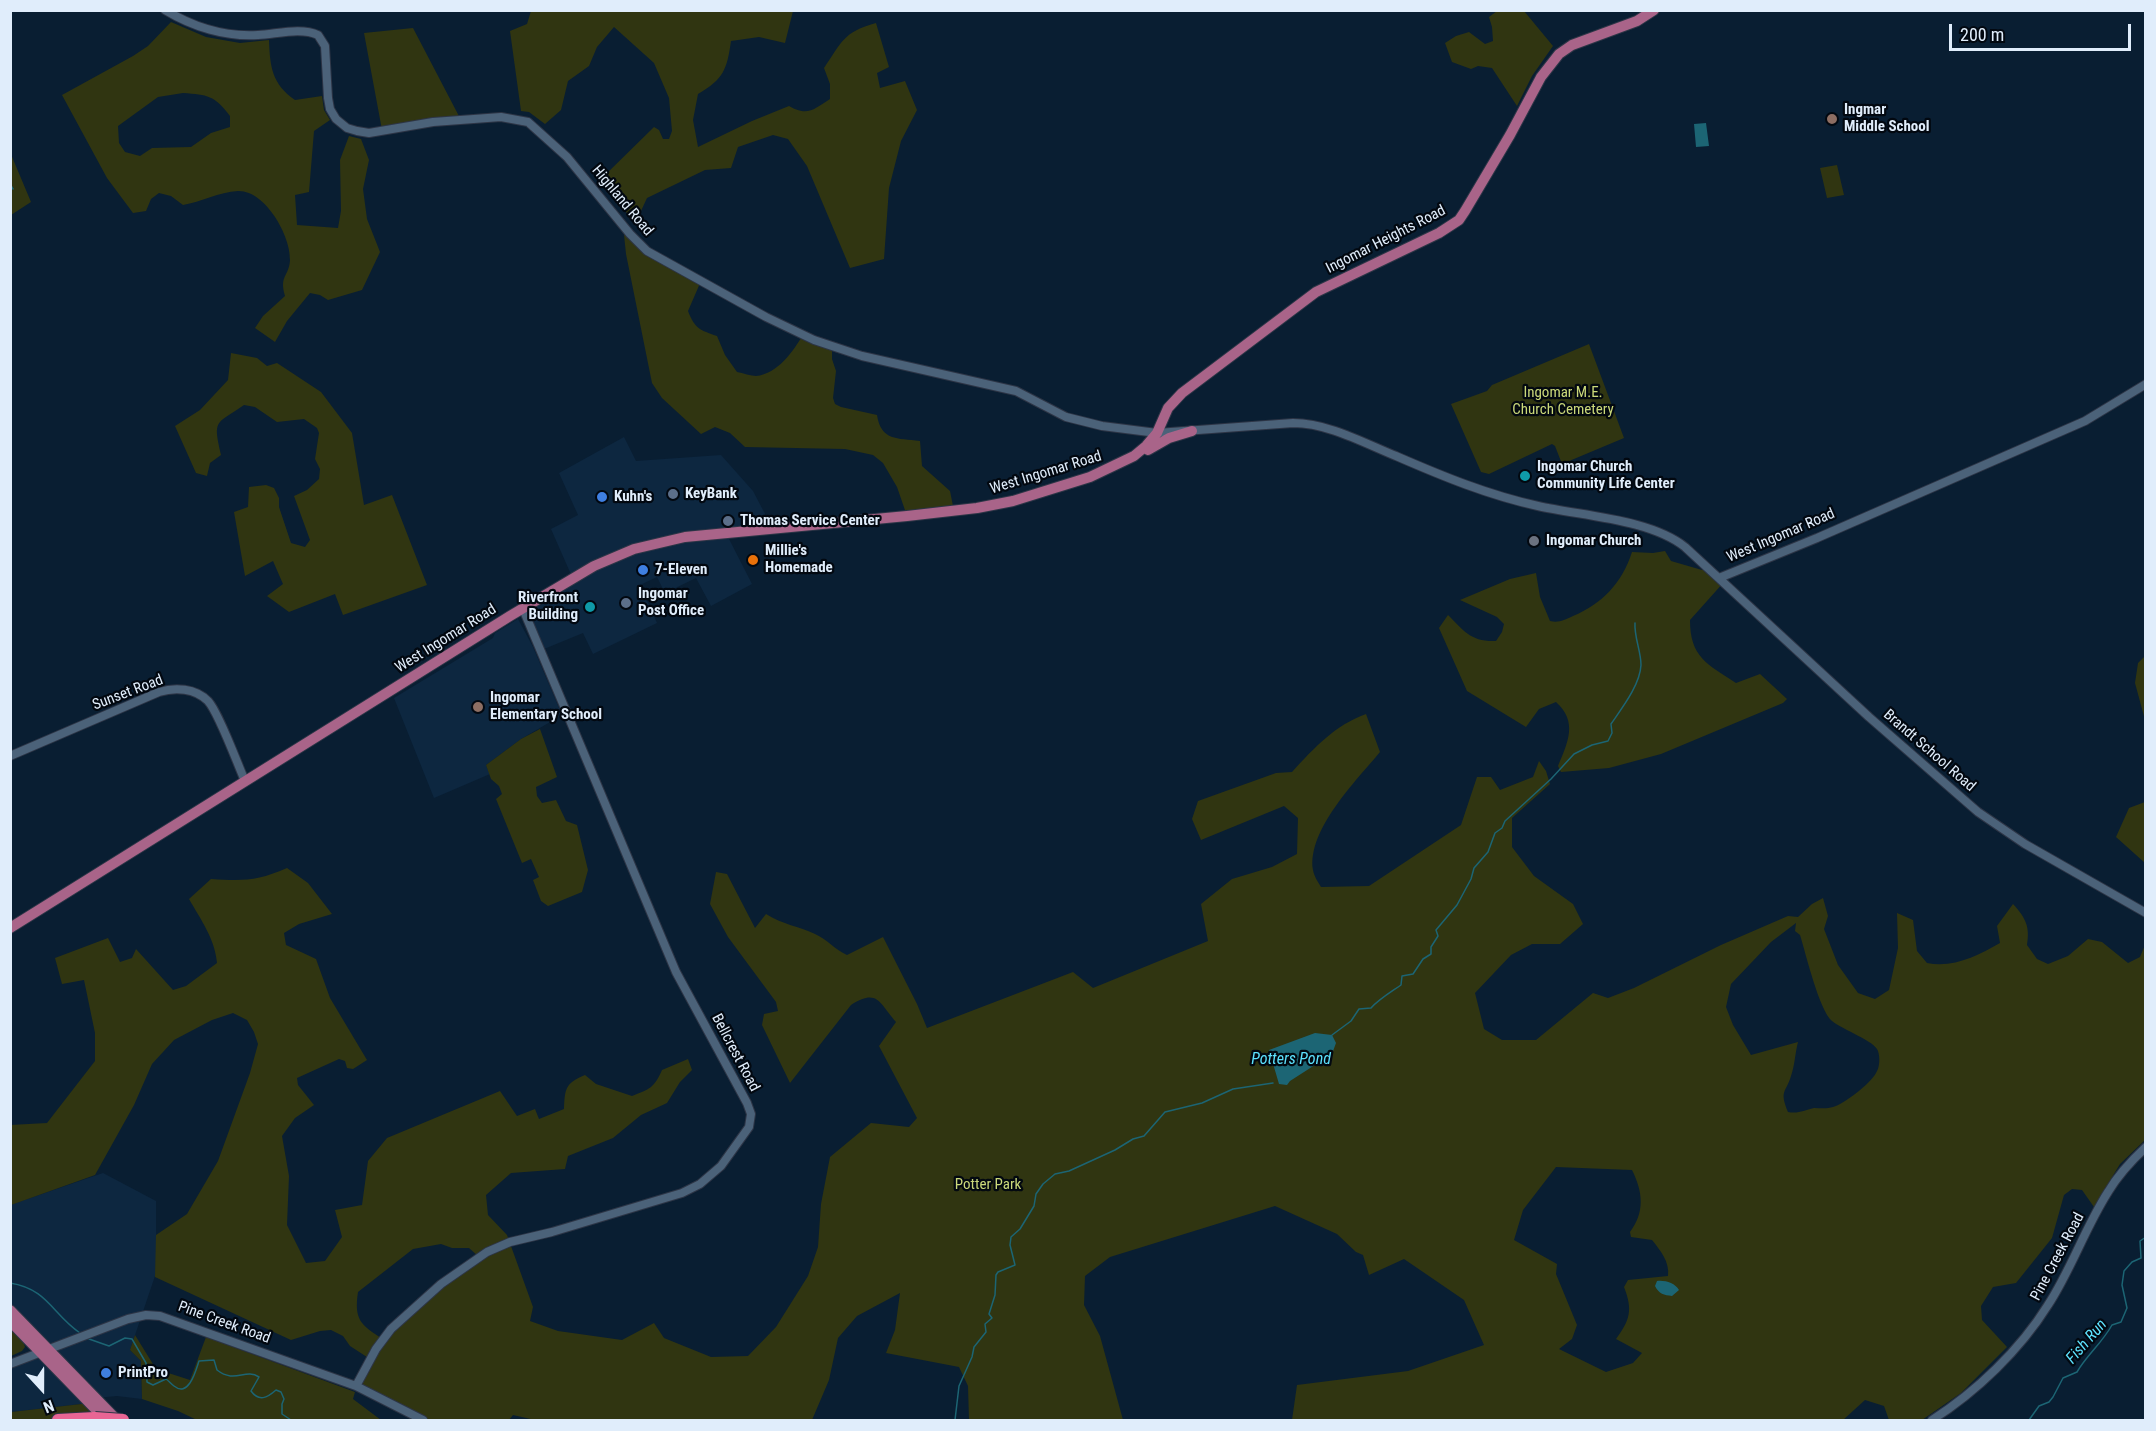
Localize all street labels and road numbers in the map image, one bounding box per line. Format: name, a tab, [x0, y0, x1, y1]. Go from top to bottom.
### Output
street label: Highland Road	[587, 162, 657, 240]
street label: Ingomar Heights Road	[1323, 202, 1449, 278]
street label: West Ingomar Road	[988, 448, 1104, 498]
street label: West Ingomar Road	[1724, 505, 1838, 567]
street label: West Ingomar Road	[392, 601, 500, 677]
street label: Sunset Road	[90, 671, 166, 715]
street label: Brandt School Road	[1879, 706, 1979, 796]
street label: Bellcrest Road	[707, 1011, 763, 1095]
street label: Pine Creek Road	[2027, 1210, 2089, 1304]
street label: Pine Creek Road	[175, 1298, 273, 1348]

